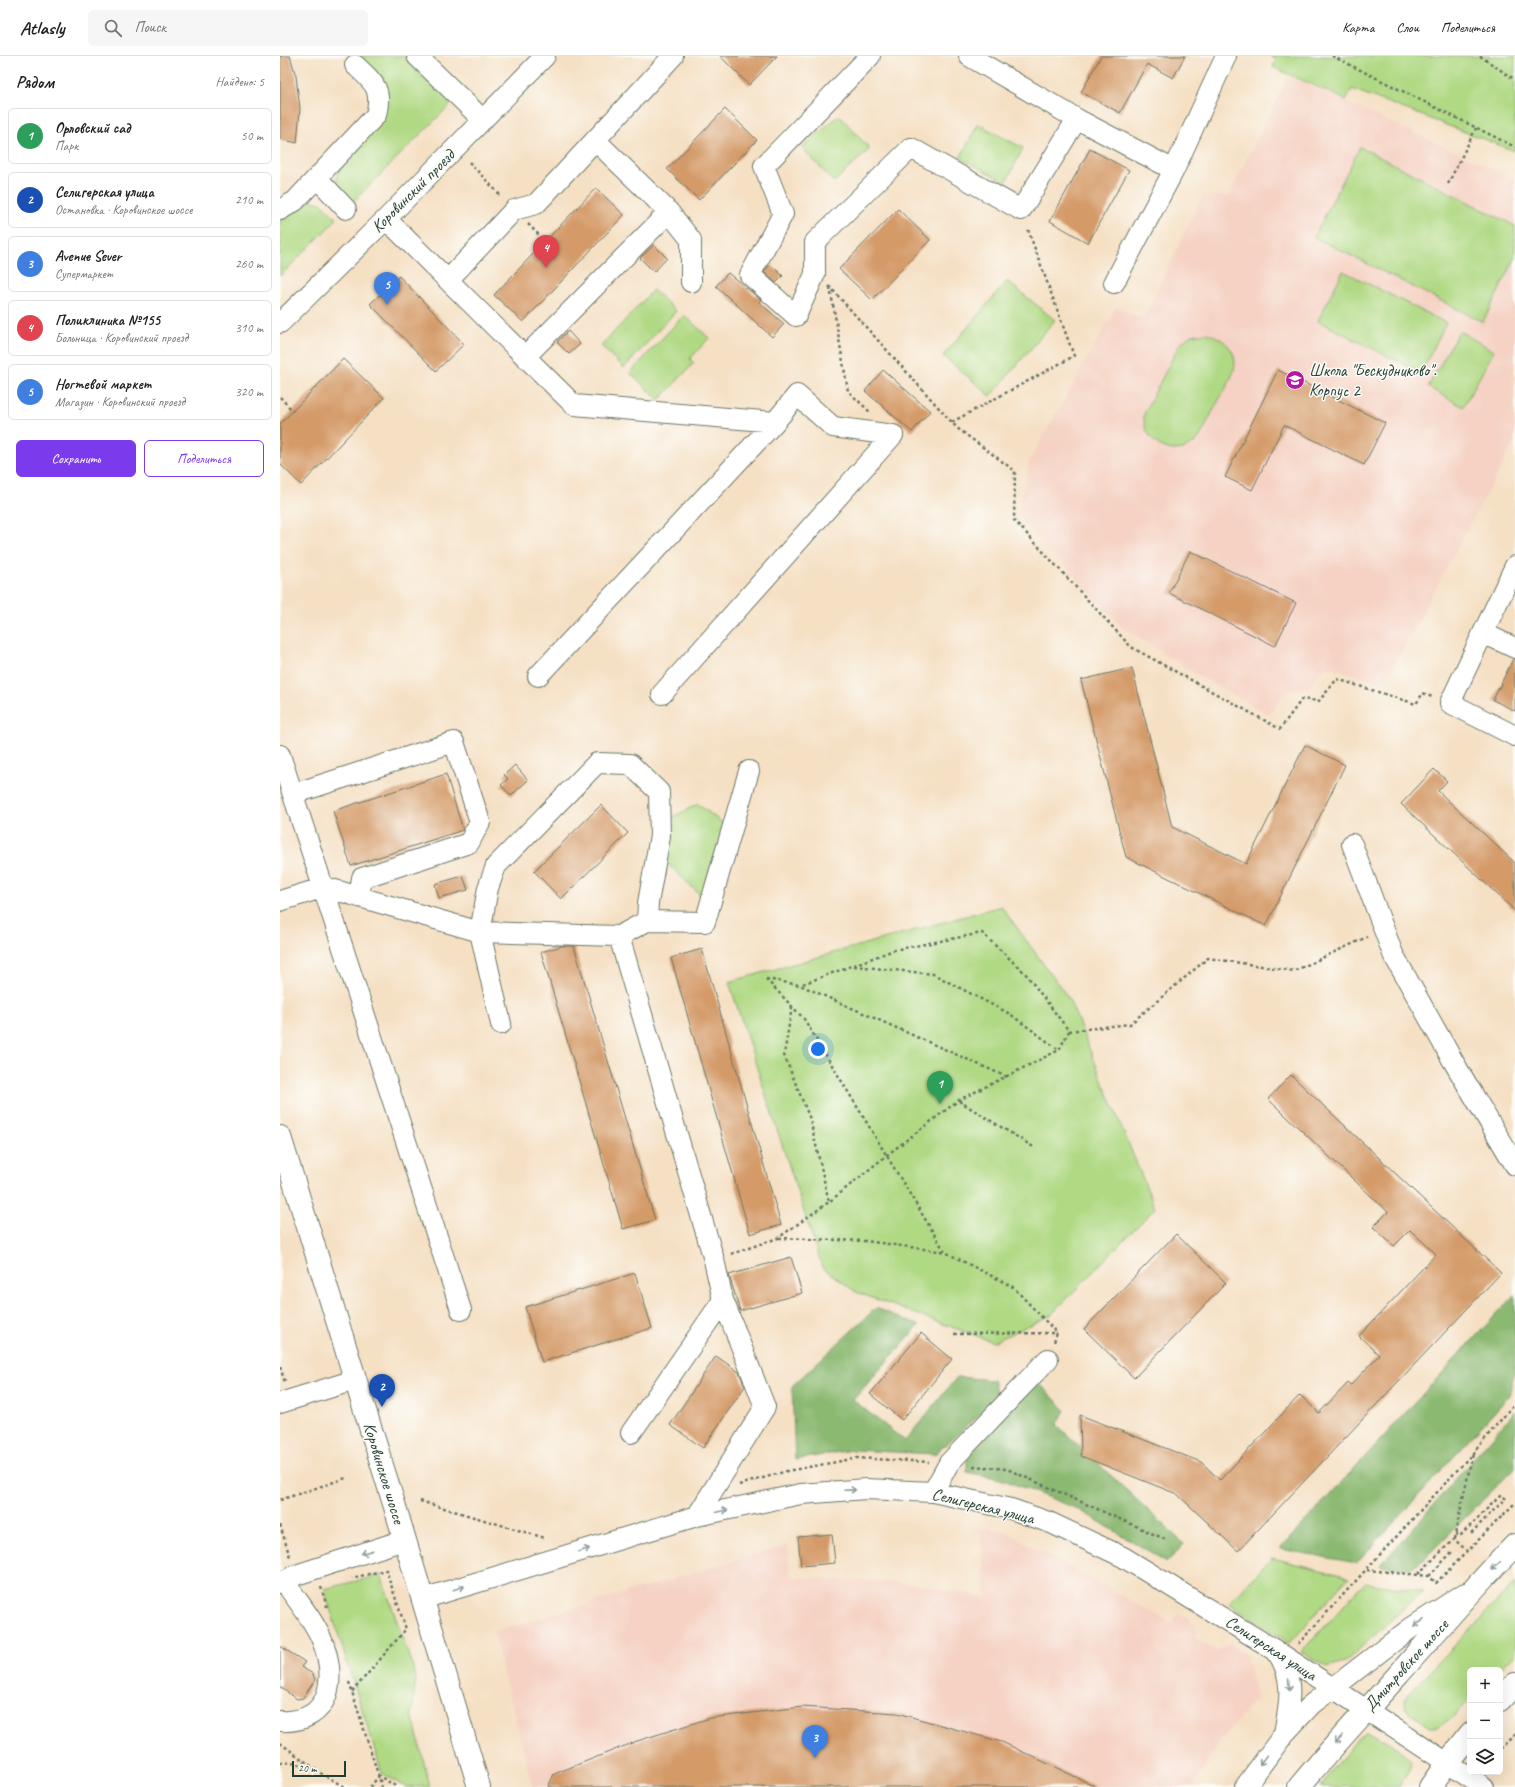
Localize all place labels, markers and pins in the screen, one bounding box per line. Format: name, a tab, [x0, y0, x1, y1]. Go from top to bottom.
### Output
pin: 4	[533, 235, 559, 268]
pin: 5	[374, 272, 400, 305]
place label: Школа "Бескудниково". Корпус 2	[1309, 360, 1437, 401]
school or university icon: Школа "Бескудниково". Корпус 2	[1284, 369, 1306, 391]
pin: 1	[927, 1071, 953, 1104]
pin: 2	[369, 1374, 395, 1407]
pin: 3	[802, 1725, 828, 1758]

